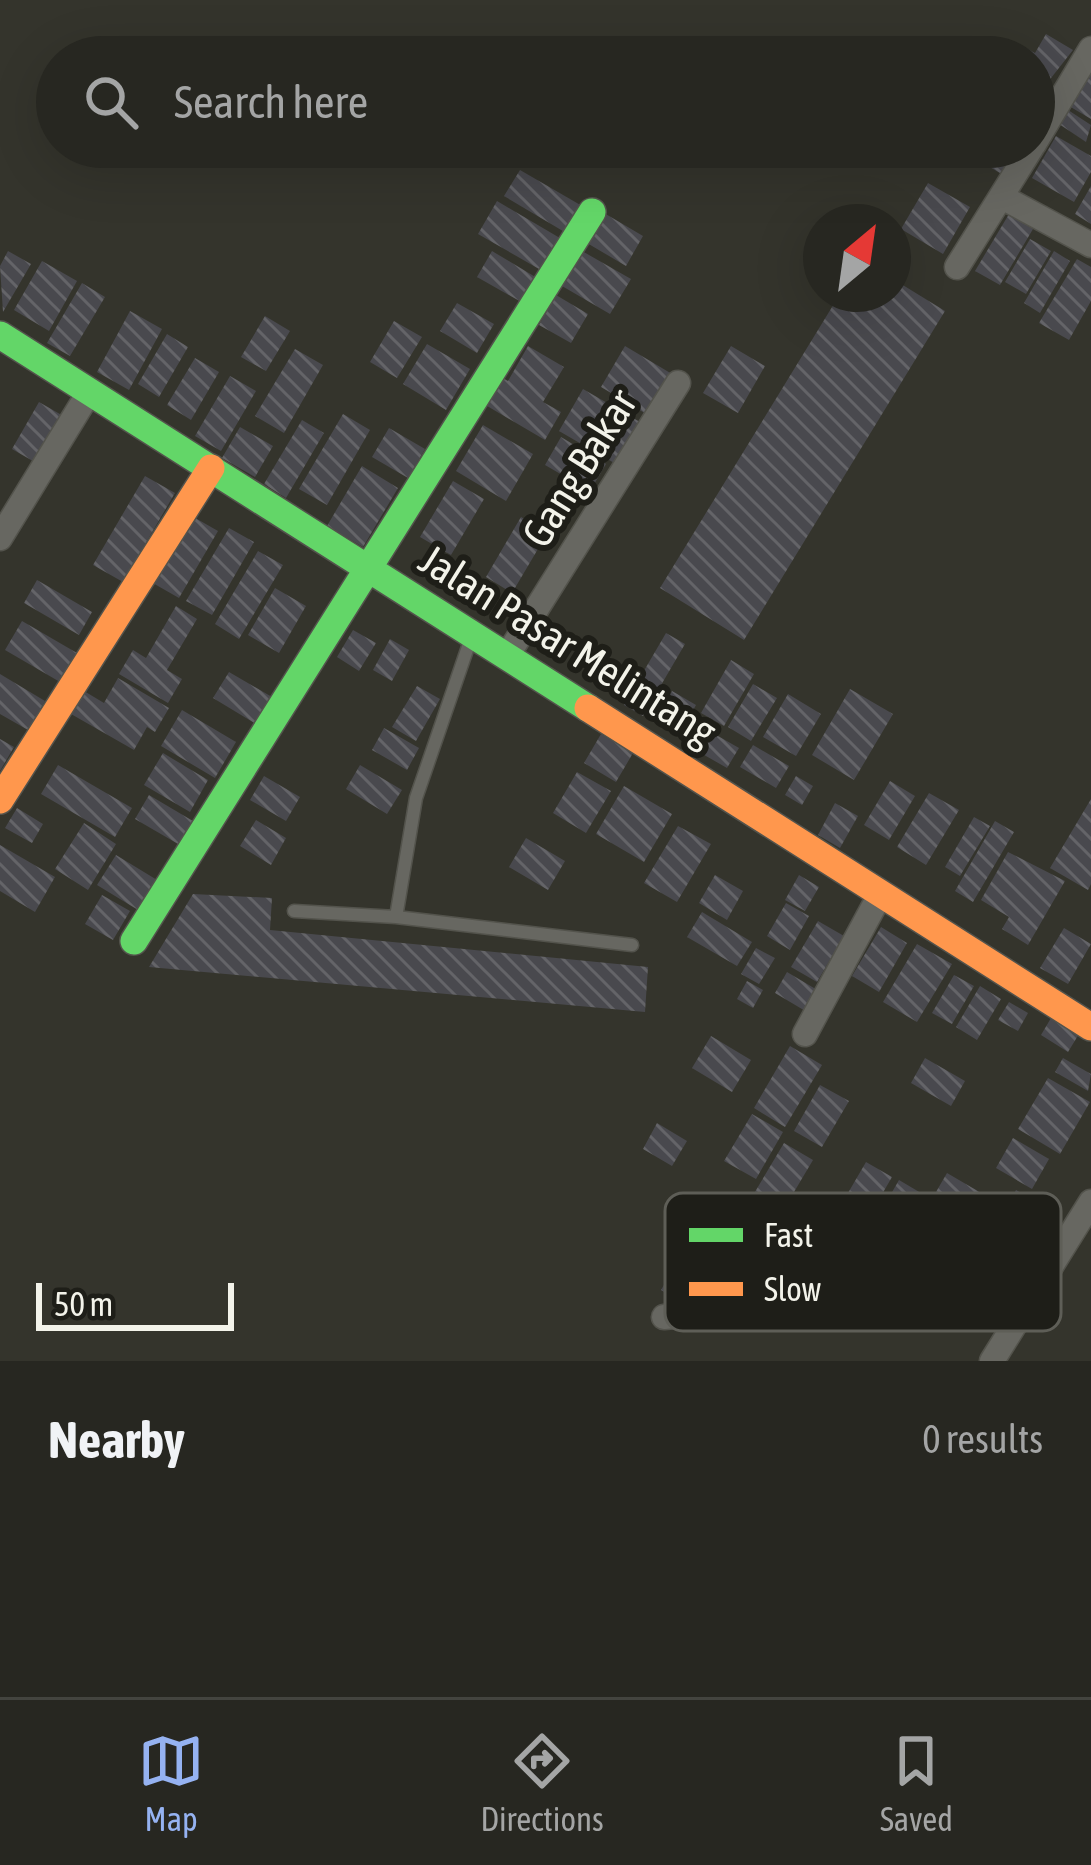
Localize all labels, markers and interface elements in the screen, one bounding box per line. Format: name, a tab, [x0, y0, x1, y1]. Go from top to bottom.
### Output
search box	[36, 36, 1055, 168]
icon: search	[78, 69, 144, 135]
text: Search here	[174, 76, 368, 128]
north arrow	[803, 204, 911, 312]
street label: Gang Bakar	[512, 380, 646, 555]
street label: Jalan Pasar Melintang	[411, 535, 725, 755]
legend	[665, 1193, 1061, 1331]
text: Fast	[764, 1216, 813, 1254]
text: Slow	[764, 1270, 821, 1308]
scale bar	[36, 1277, 234, 1330]
text: 50 m	[54, 1285, 113, 1323]
text: Nearby	[48, 1410, 185, 1469]
text: 0 results	[922, 1417, 1043, 1461]
tab: Map	[138, 1728, 204, 1838]
tab: Directions	[480, 1728, 604, 1838]
tab: Saved	[880, 1728, 953, 1838]

